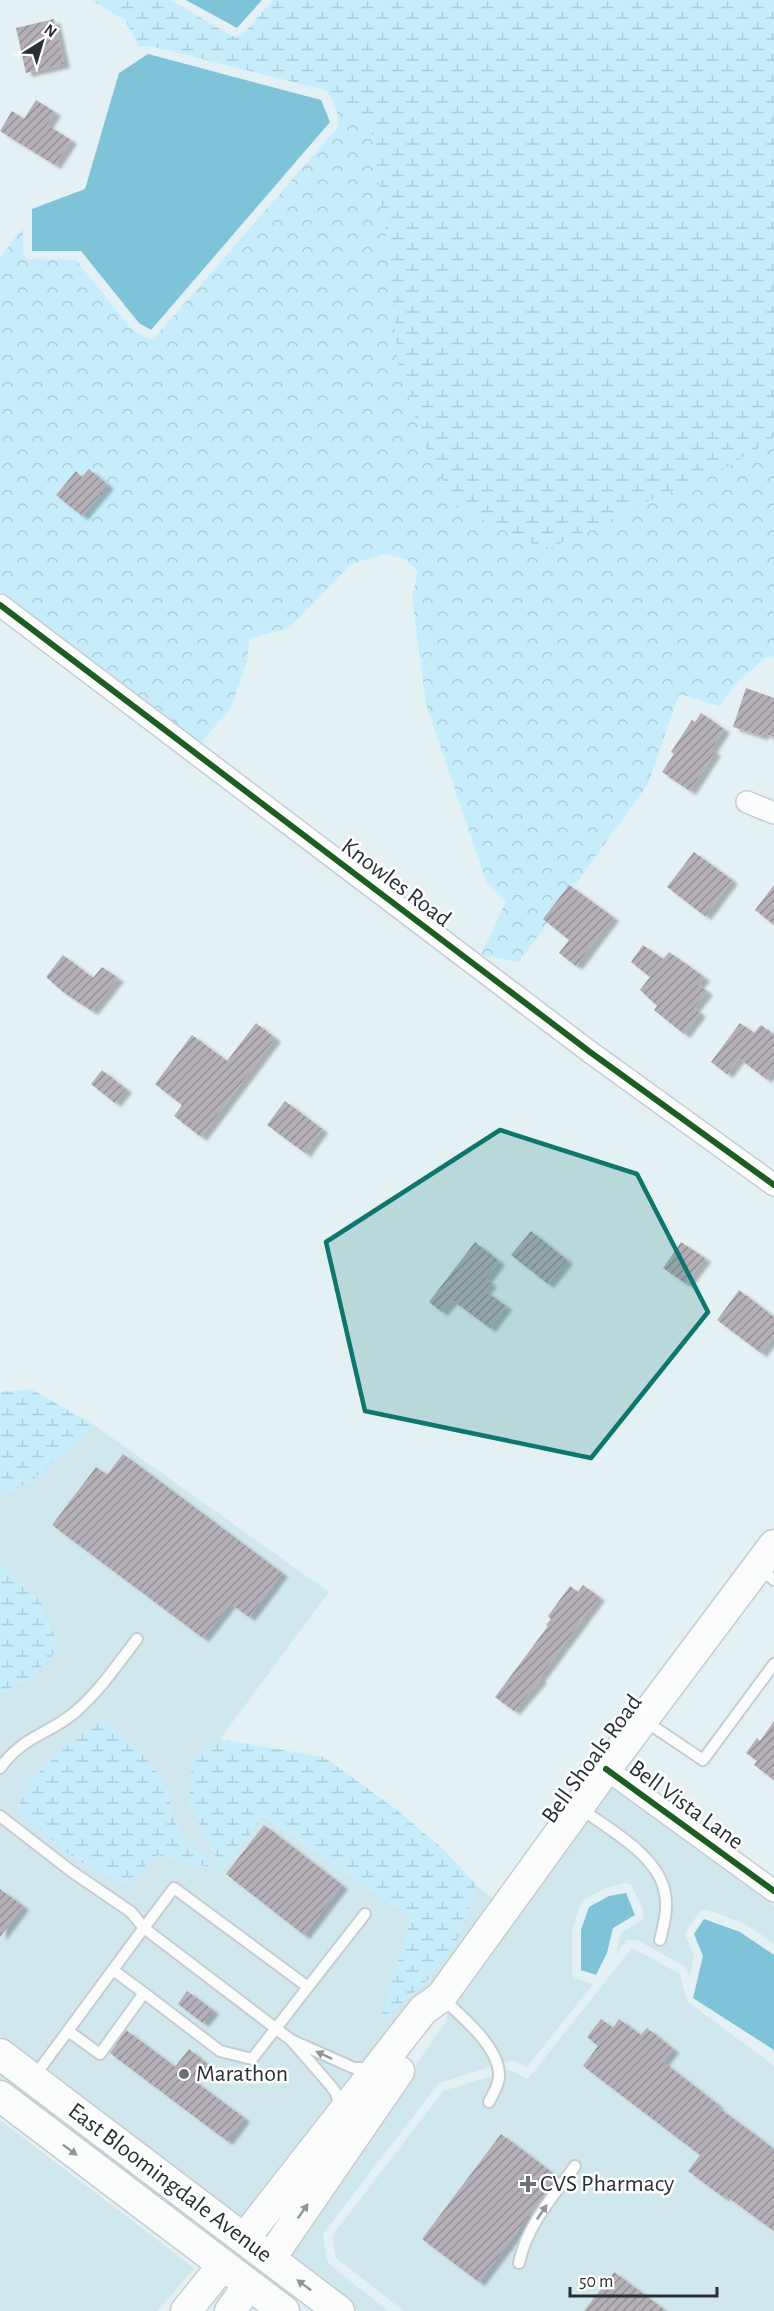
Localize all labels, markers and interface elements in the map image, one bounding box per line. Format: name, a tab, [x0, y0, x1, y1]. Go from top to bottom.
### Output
north arrow	[12, 12, 72, 72]
text: N	[41, 21, 60, 41]
street label: Knowles Road	[337, 834, 455, 932]
street label: Bell Shoals Road	[537, 1690, 647, 1828]
street label: Bell Vista Lane	[624, 1756, 748, 1854]
one-way arrow	[315, 2051, 332, 2060]
place label: Marathon	[196, 2062, 288, 2086]
marker: Marathon	[177, 2067, 191, 2081]
street label: East Bloomingdale Avenue	[64, 2099, 276, 2267]
one-way arrow	[63, 2143, 78, 2155]
place label: CVS Pharmacy	[540, 2172, 674, 2196]
marker: CVS Pharmacy	[521, 2177, 535, 2191]
one-way arrow	[297, 2203, 309, 2219]
one-way arrow	[536, 2204, 547, 2220]
scale bar	[570, 2260, 717, 2298]
text: 50 m	[579, 2273, 613, 2291]
one-way arrow	[297, 2279, 313, 2291]

